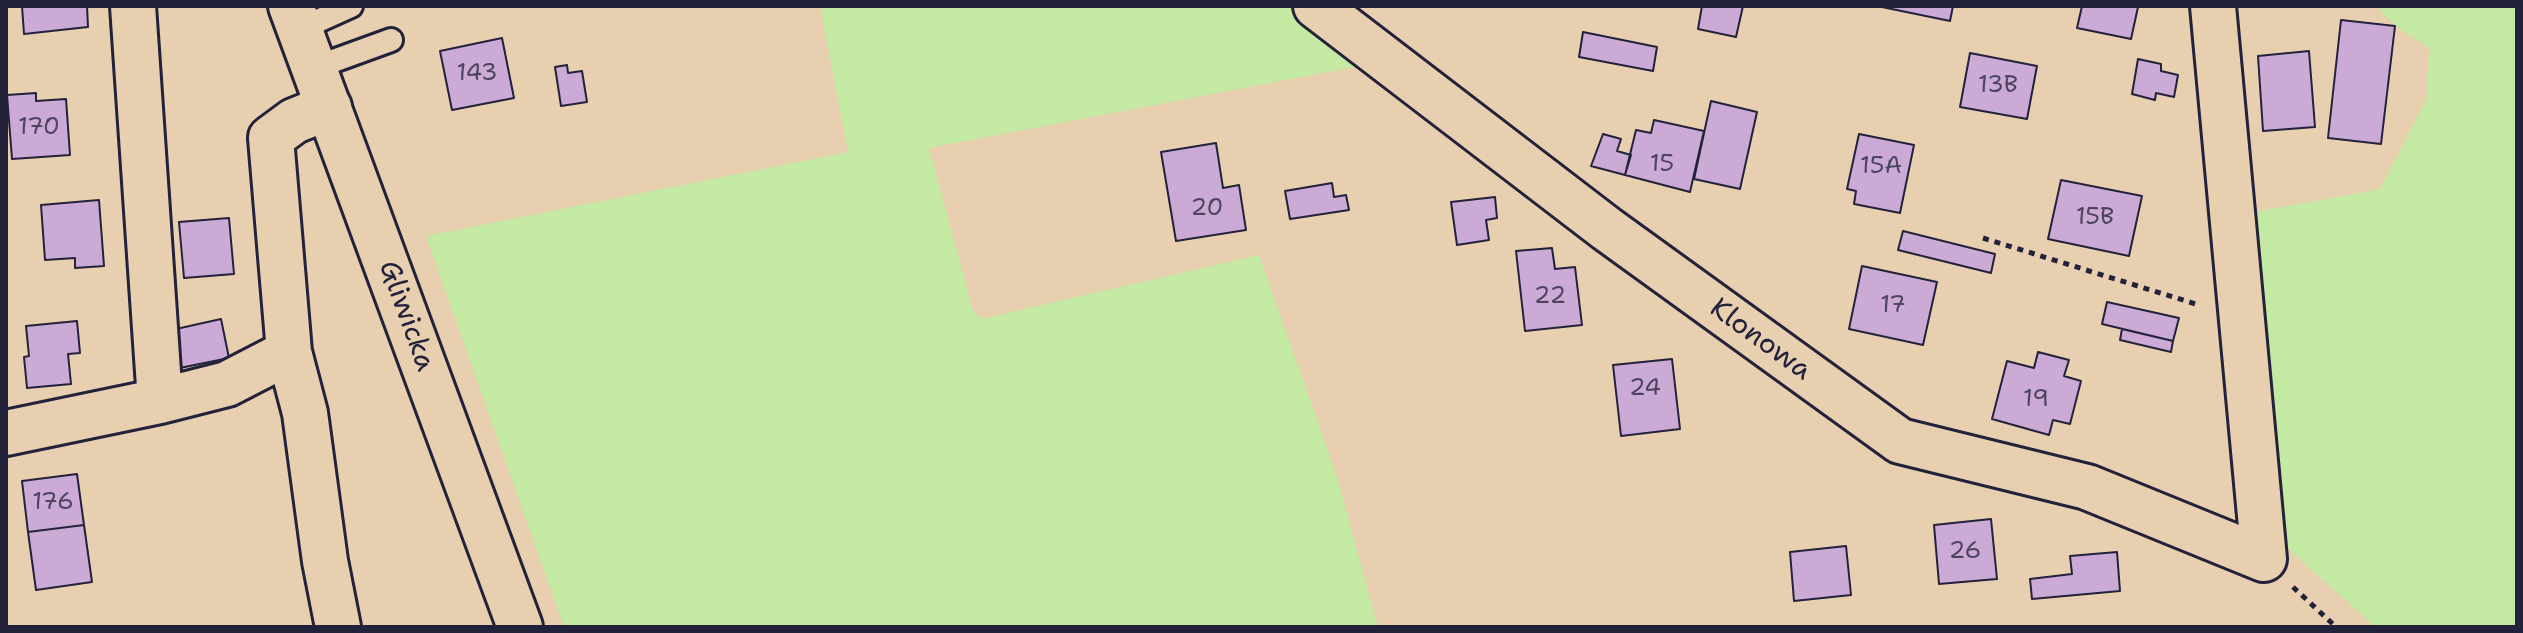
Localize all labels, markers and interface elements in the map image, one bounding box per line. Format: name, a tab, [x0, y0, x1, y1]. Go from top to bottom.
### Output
house number: 143	[457, 60, 497, 88]
house number: 13B	[1978, 72, 2018, 100]
house number: 170	[18, 114, 60, 142]
house number: 15	[1650, 151, 1674, 179]
house number: 15A	[1860, 153, 1902, 181]
house number: 20	[1191, 195, 1223, 223]
house number: 15B	[2076, 204, 2114, 232]
street label: Gliwicka	[371, 256, 441, 376]
house number: 22	[1534, 283, 1566, 311]
street label: Klonowa	[1703, 292, 1817, 388]
house number: 17	[1880, 292, 1906, 320]
house number: 24	[1629, 375, 1661, 403]
house number: 19	[2023, 386, 2049, 414]
house number: 176	[32, 489, 74, 517]
house number: 26	[1949, 538, 1981, 566]

